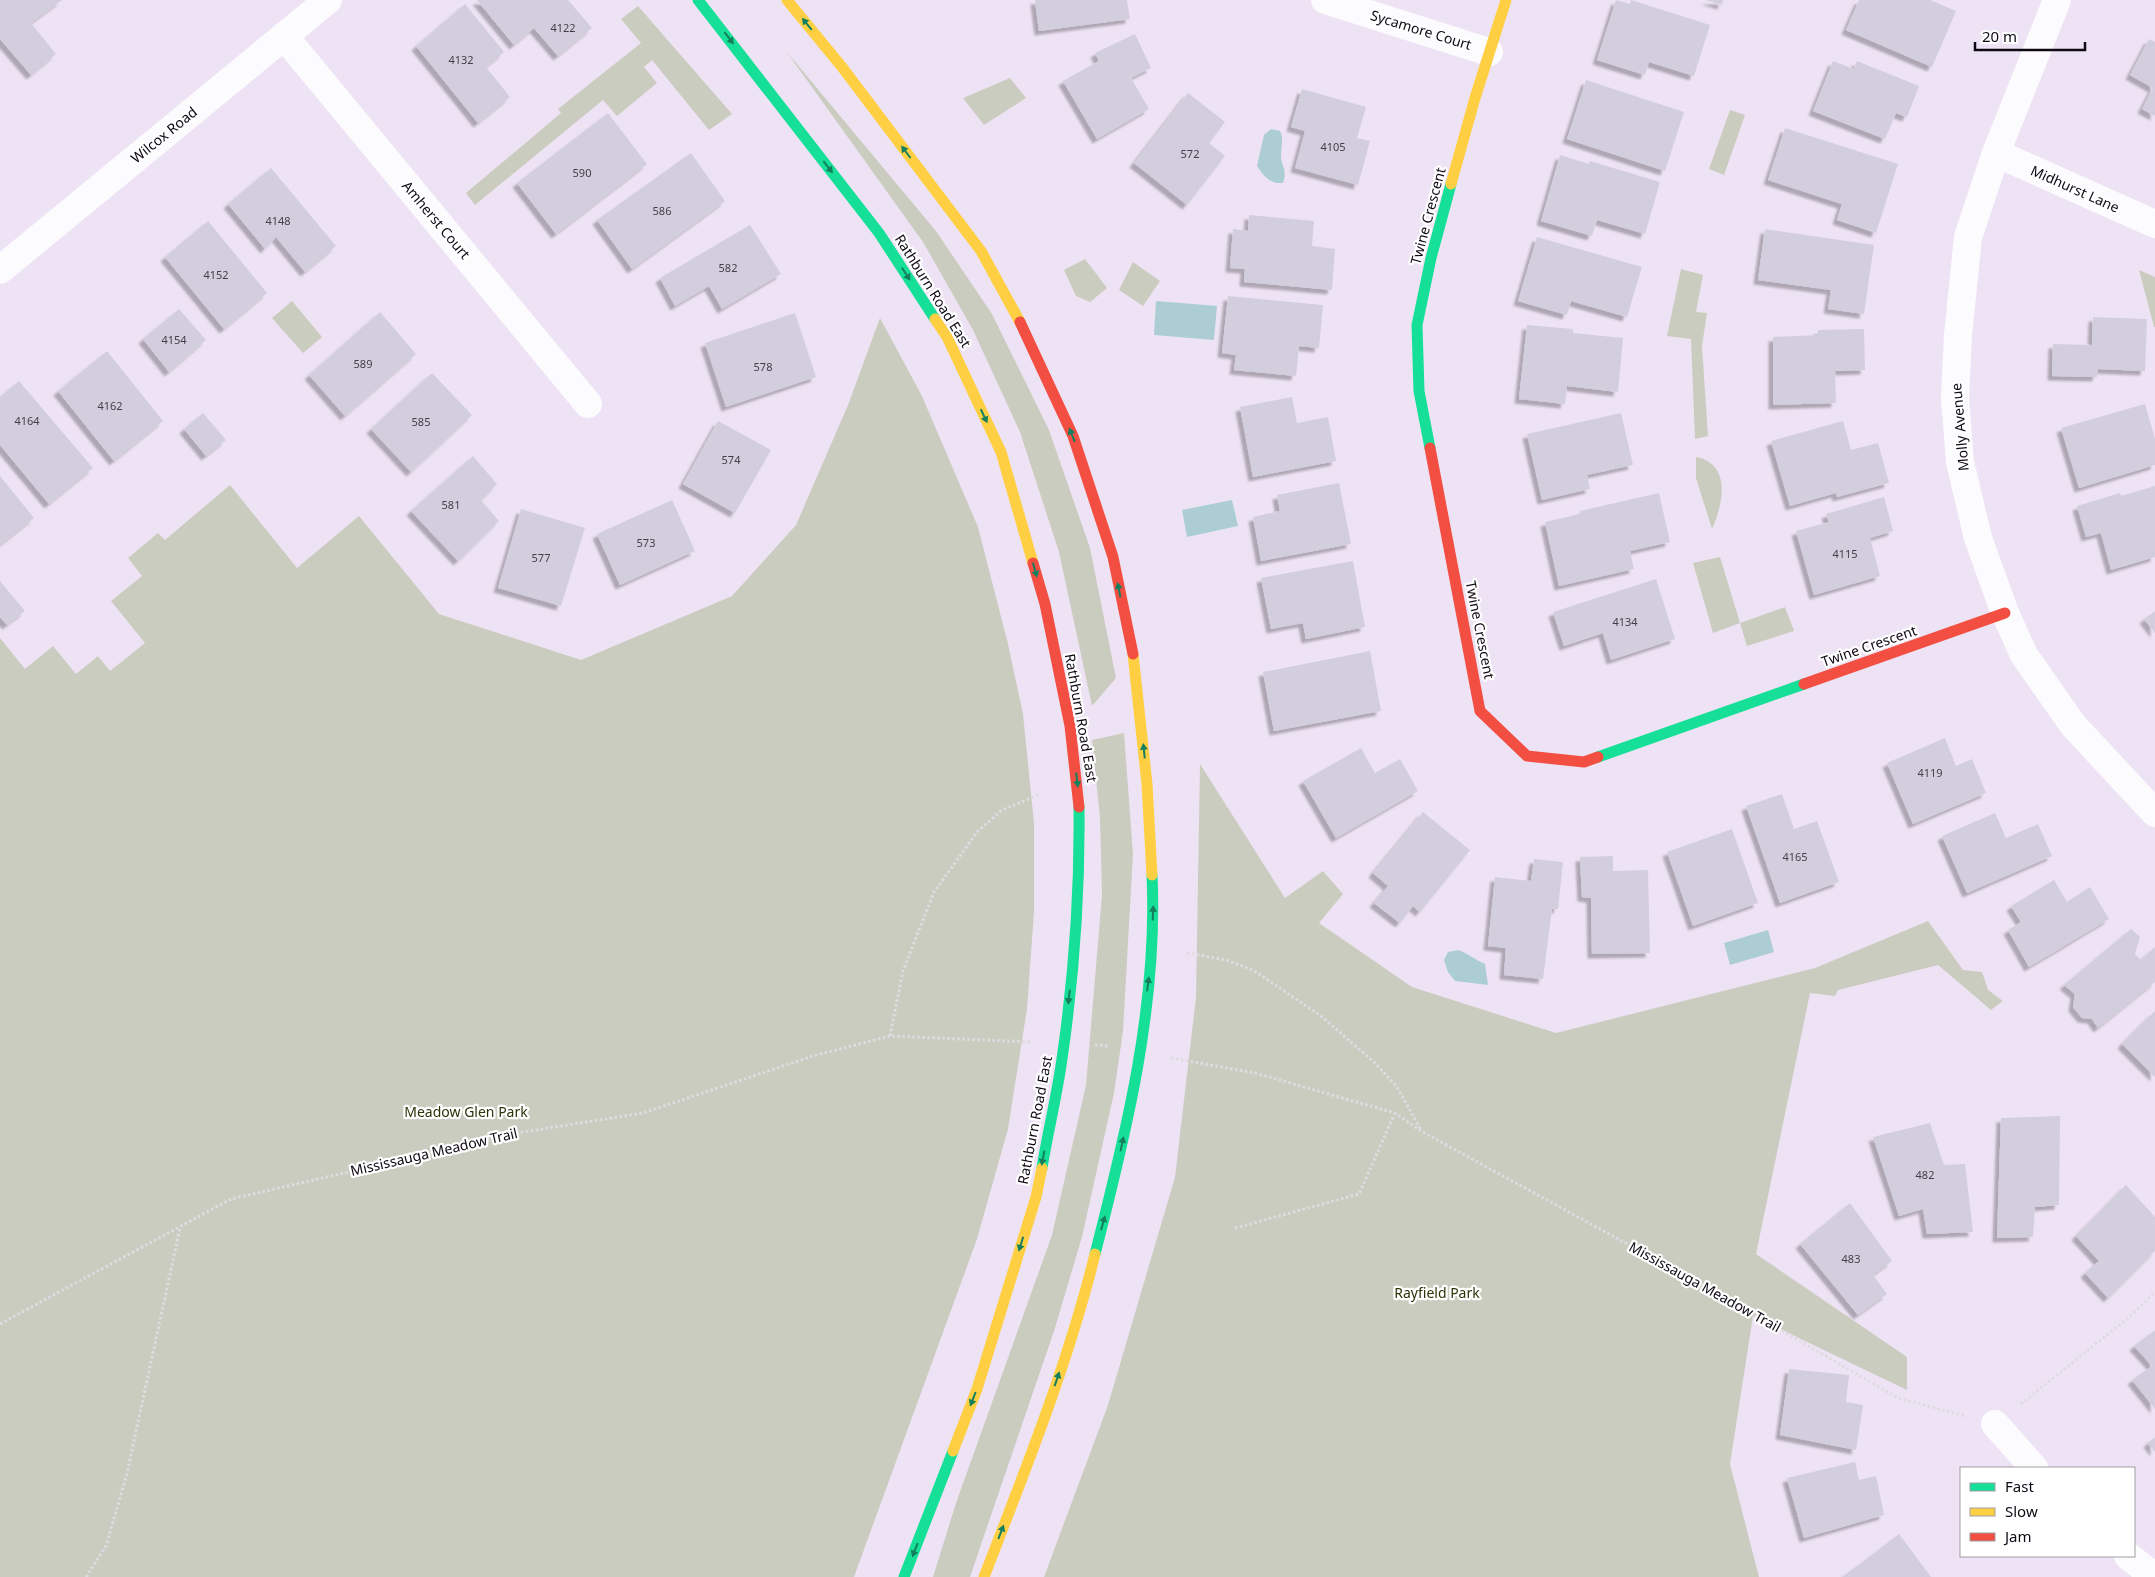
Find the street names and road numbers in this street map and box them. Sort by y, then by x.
street label: Sycamore Court [1368,5,1474,54]
street label: Wilcox Road [127,102,201,167]
street label: Midhurst Lane [2028,161,2123,217]
street label: Twine Crescent [1405,165,1450,266]
street label: Amherst Court [398,177,475,263]
street label: Rathburn Road East [891,230,976,351]
street label: Molly Avenue [1946,382,1973,472]
street label: Twine Crescent [1462,579,1499,681]
street label: Twine Crescent [1819,620,1919,671]
street label: Rathburn Road East [1061,652,1102,784]
street label: Rathburn Road East [1013,1054,1056,1186]
street label: Mississauga Meadow Trail [348,1123,519,1180]
street label: Mississauga Meadow Trail [1626,1237,1785,1336]

